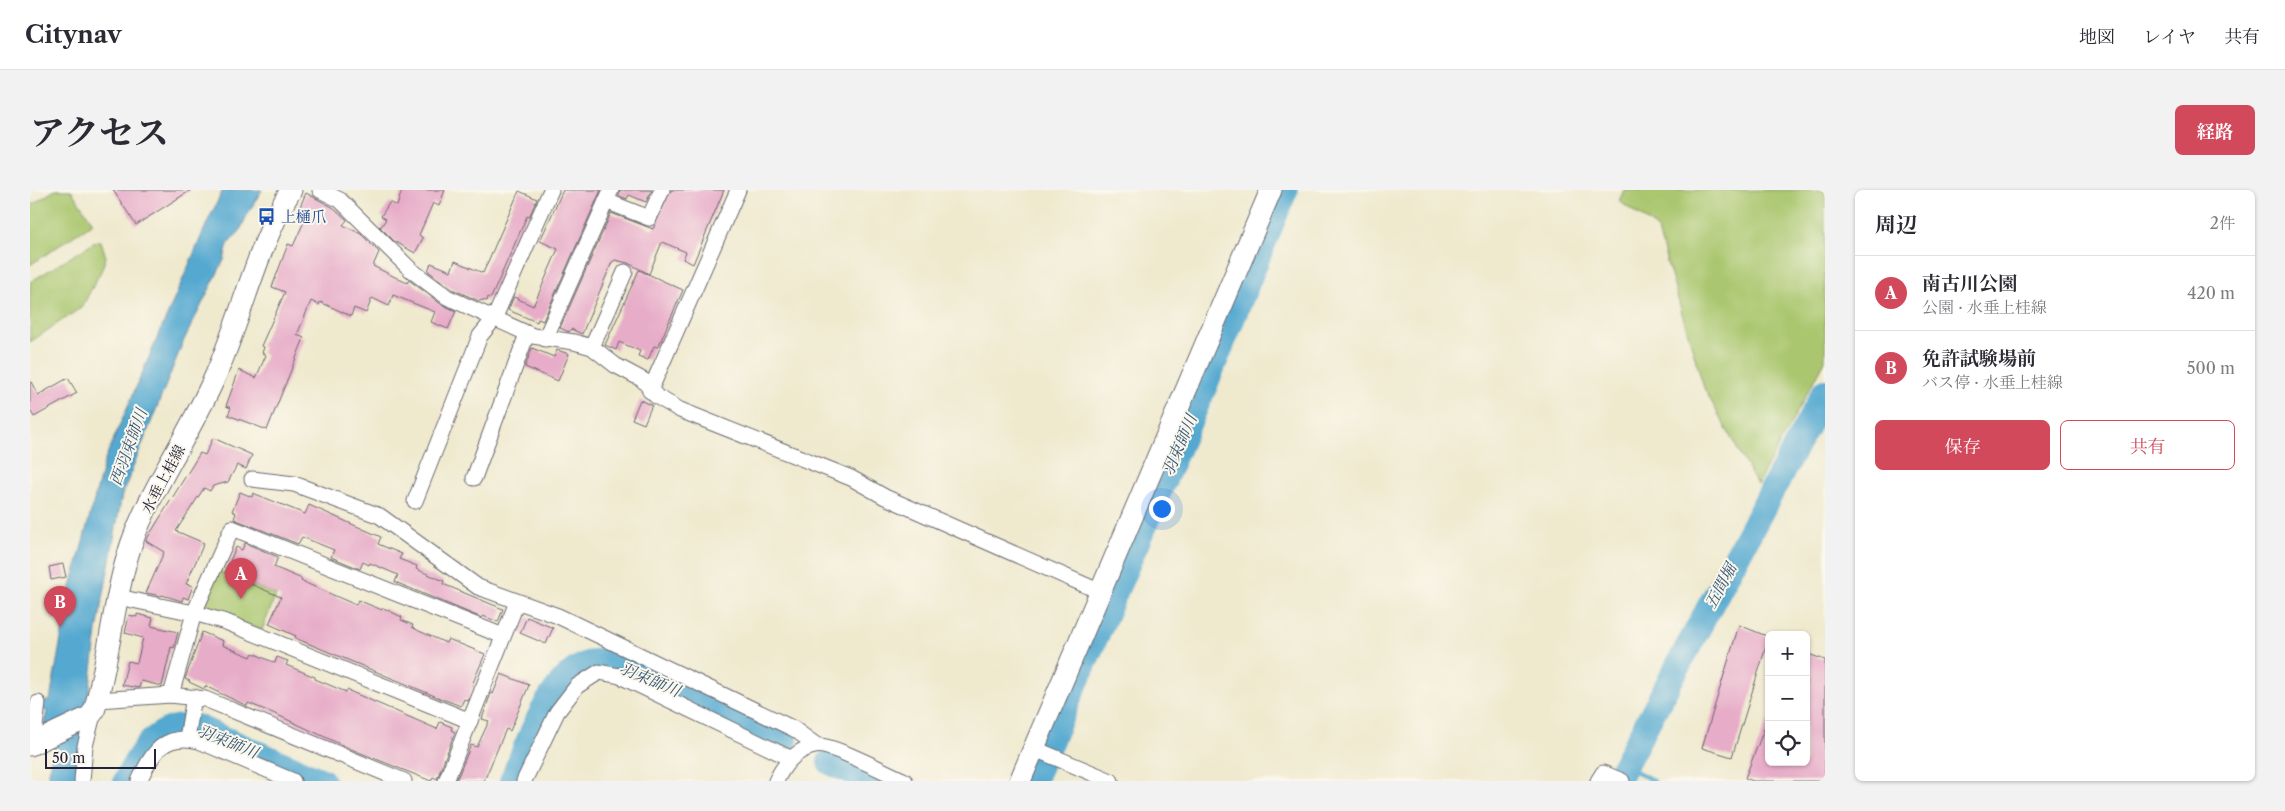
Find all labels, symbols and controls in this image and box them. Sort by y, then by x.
text: Citynav [25,20,122,49]
text: 地図 [2079,26,2115,48]
text: レイヤ [2143,26,2196,48]
text: 共有 [2224,26,2260,48]
button: 経路 [2175,105,2255,155]
text: アクセス [30,111,169,154]
bus stop icon: 上樋爪 [257,206,277,226]
place label: 上樋爪 [281,207,326,226]
text: 周辺 [1875,212,1917,237]
text: 2件 [2210,213,2235,233]
text: 南古川公園 [1922,272,2017,295]
text: A [1885,283,1897,303]
text: 420 m [2187,283,2235,303]
text: 公園 · 水垂上桂線 [1922,297,2047,317]
text: 免許試験場前 [1922,347,2036,370]
text: B [1885,358,1897,378]
text: 500 m [2187,358,2235,378]
text: バス停 · 水垂上桂線 [1922,372,2063,392]
water label: 西羽束師川 [105,404,152,488]
water label: 羽束師川 [1157,410,1201,478]
button: 保存 [1875,420,2050,470]
button: 共有 [2060,420,2235,470]
street label: 水垂上桂線 [137,441,189,517]
your location [1149,496,1175,522]
water label: 五間堀 [1700,557,1742,612]
pin: A [225,558,257,599]
pin: B [44,586,76,627]
map controls [1765,631,1810,766]
button: + [1765,631,1810,676]
water label: 羽束師川 [617,657,685,701]
button: − [1765,676,1810,721]
water label: 羽束師川 [195,720,263,763]
button: locate [1765,721,1810,766]
scale bar [45,746,156,769]
text: 50 m [52,749,85,767]

